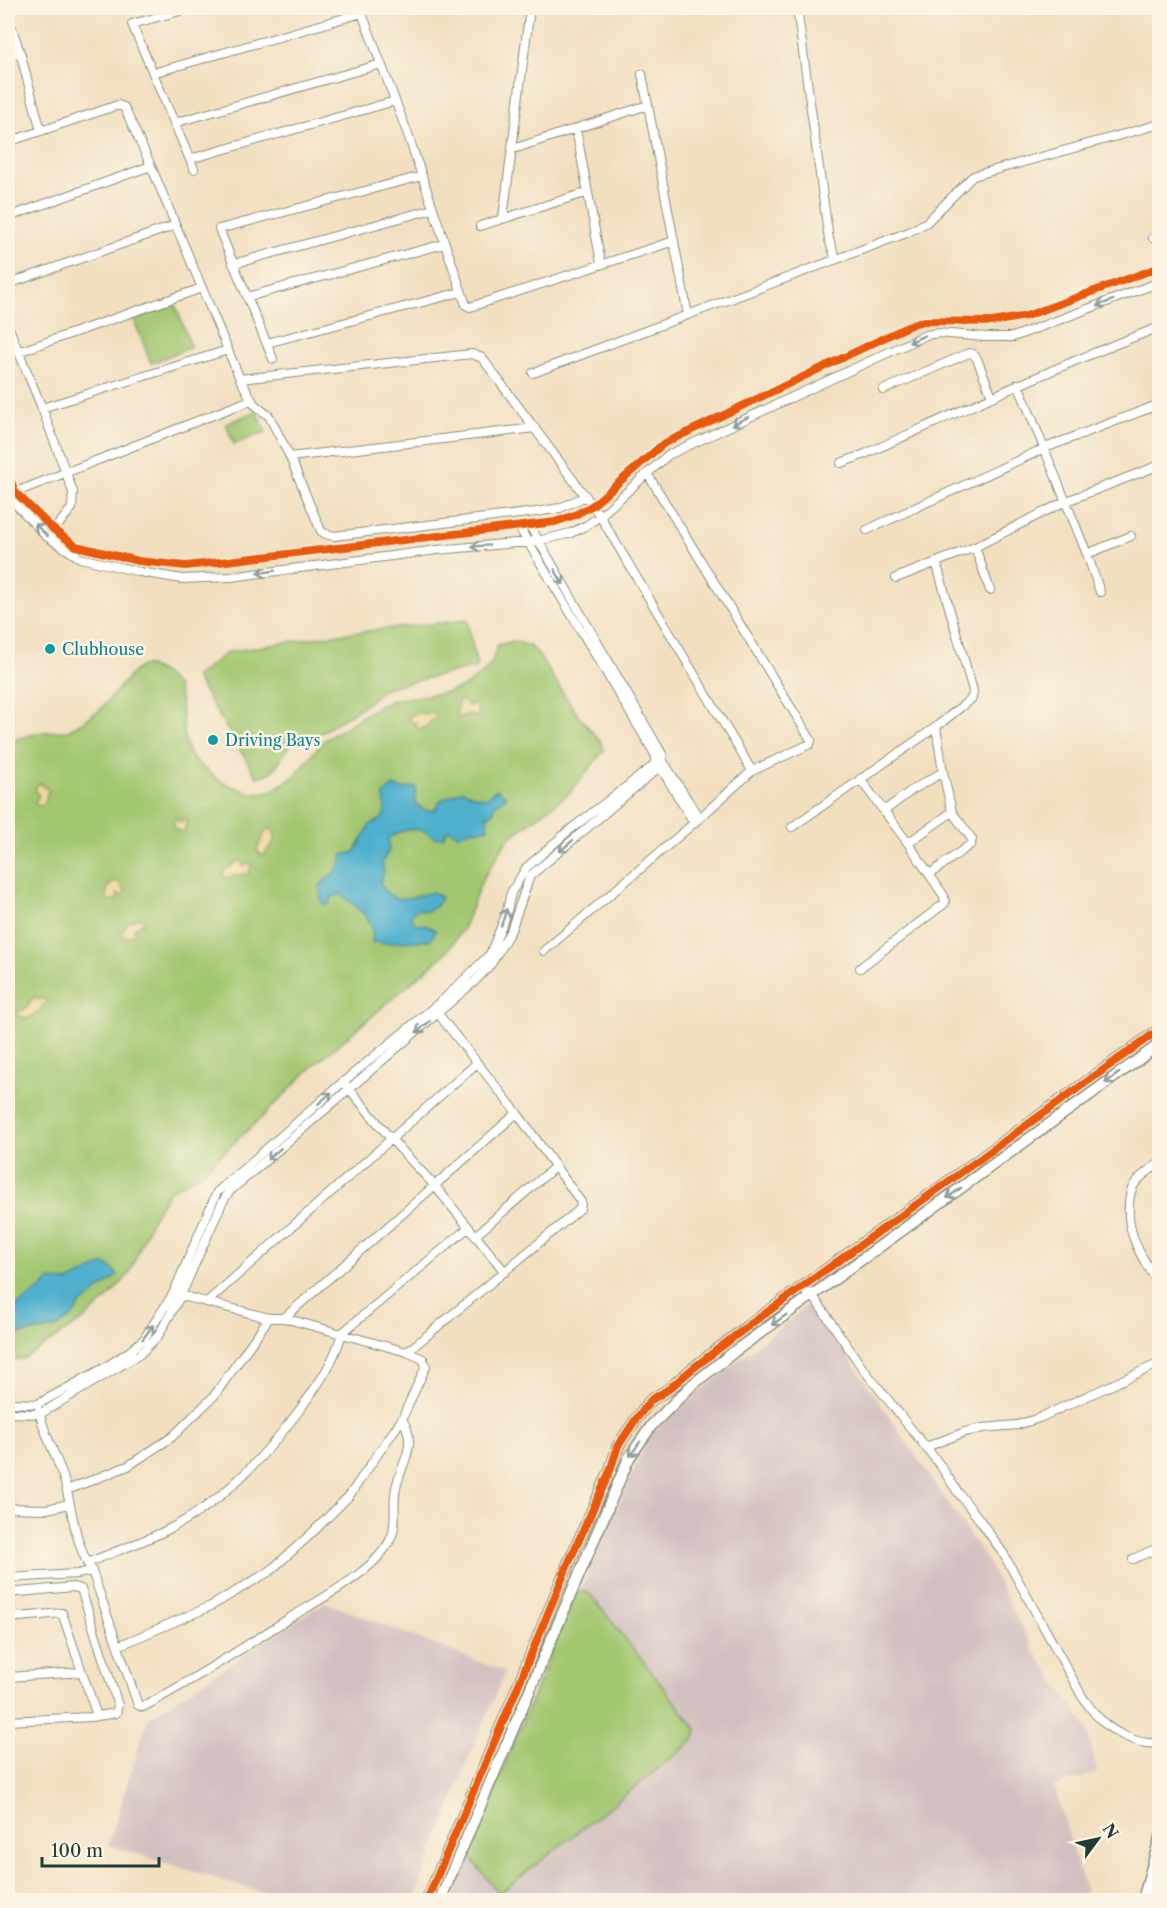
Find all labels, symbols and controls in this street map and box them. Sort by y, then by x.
one-way arrow [1096,298,1115,309]
one-way arrow [909,334,927,345]
one-way arrow [732,416,750,428]
one-way arrow [33,522,48,537]
one-way arrow [471,541,491,552]
one-way arrow [256,567,276,578]
one-way arrow [554,568,566,585]
place label: Clubhouse [62,639,144,659]
marker: Clubhouse [43,642,57,656]
place label: Driving Bays [225,730,320,750]
marker: Driving Bays [206,733,220,747]
one-way arrow [558,839,574,852]
one-way arrow [500,908,511,927]
one-way arrow [415,1021,431,1034]
one-way arrow [1104,1072,1120,1085]
one-way arrow [317,1091,332,1105]
one-way arrow [266,1147,282,1160]
one-way arrow [946,1186,962,1199]
one-way arrow [772,1314,788,1326]
one-way arrow [142,1324,154,1340]
one-way arrow [629,1441,641,1457]
north arrow [1068,1809,1128,1869]
text: N [1098,1820,1123,1842]
scale bar [42,1830,159,1868]
text: 100 m [51,1840,103,1862]

